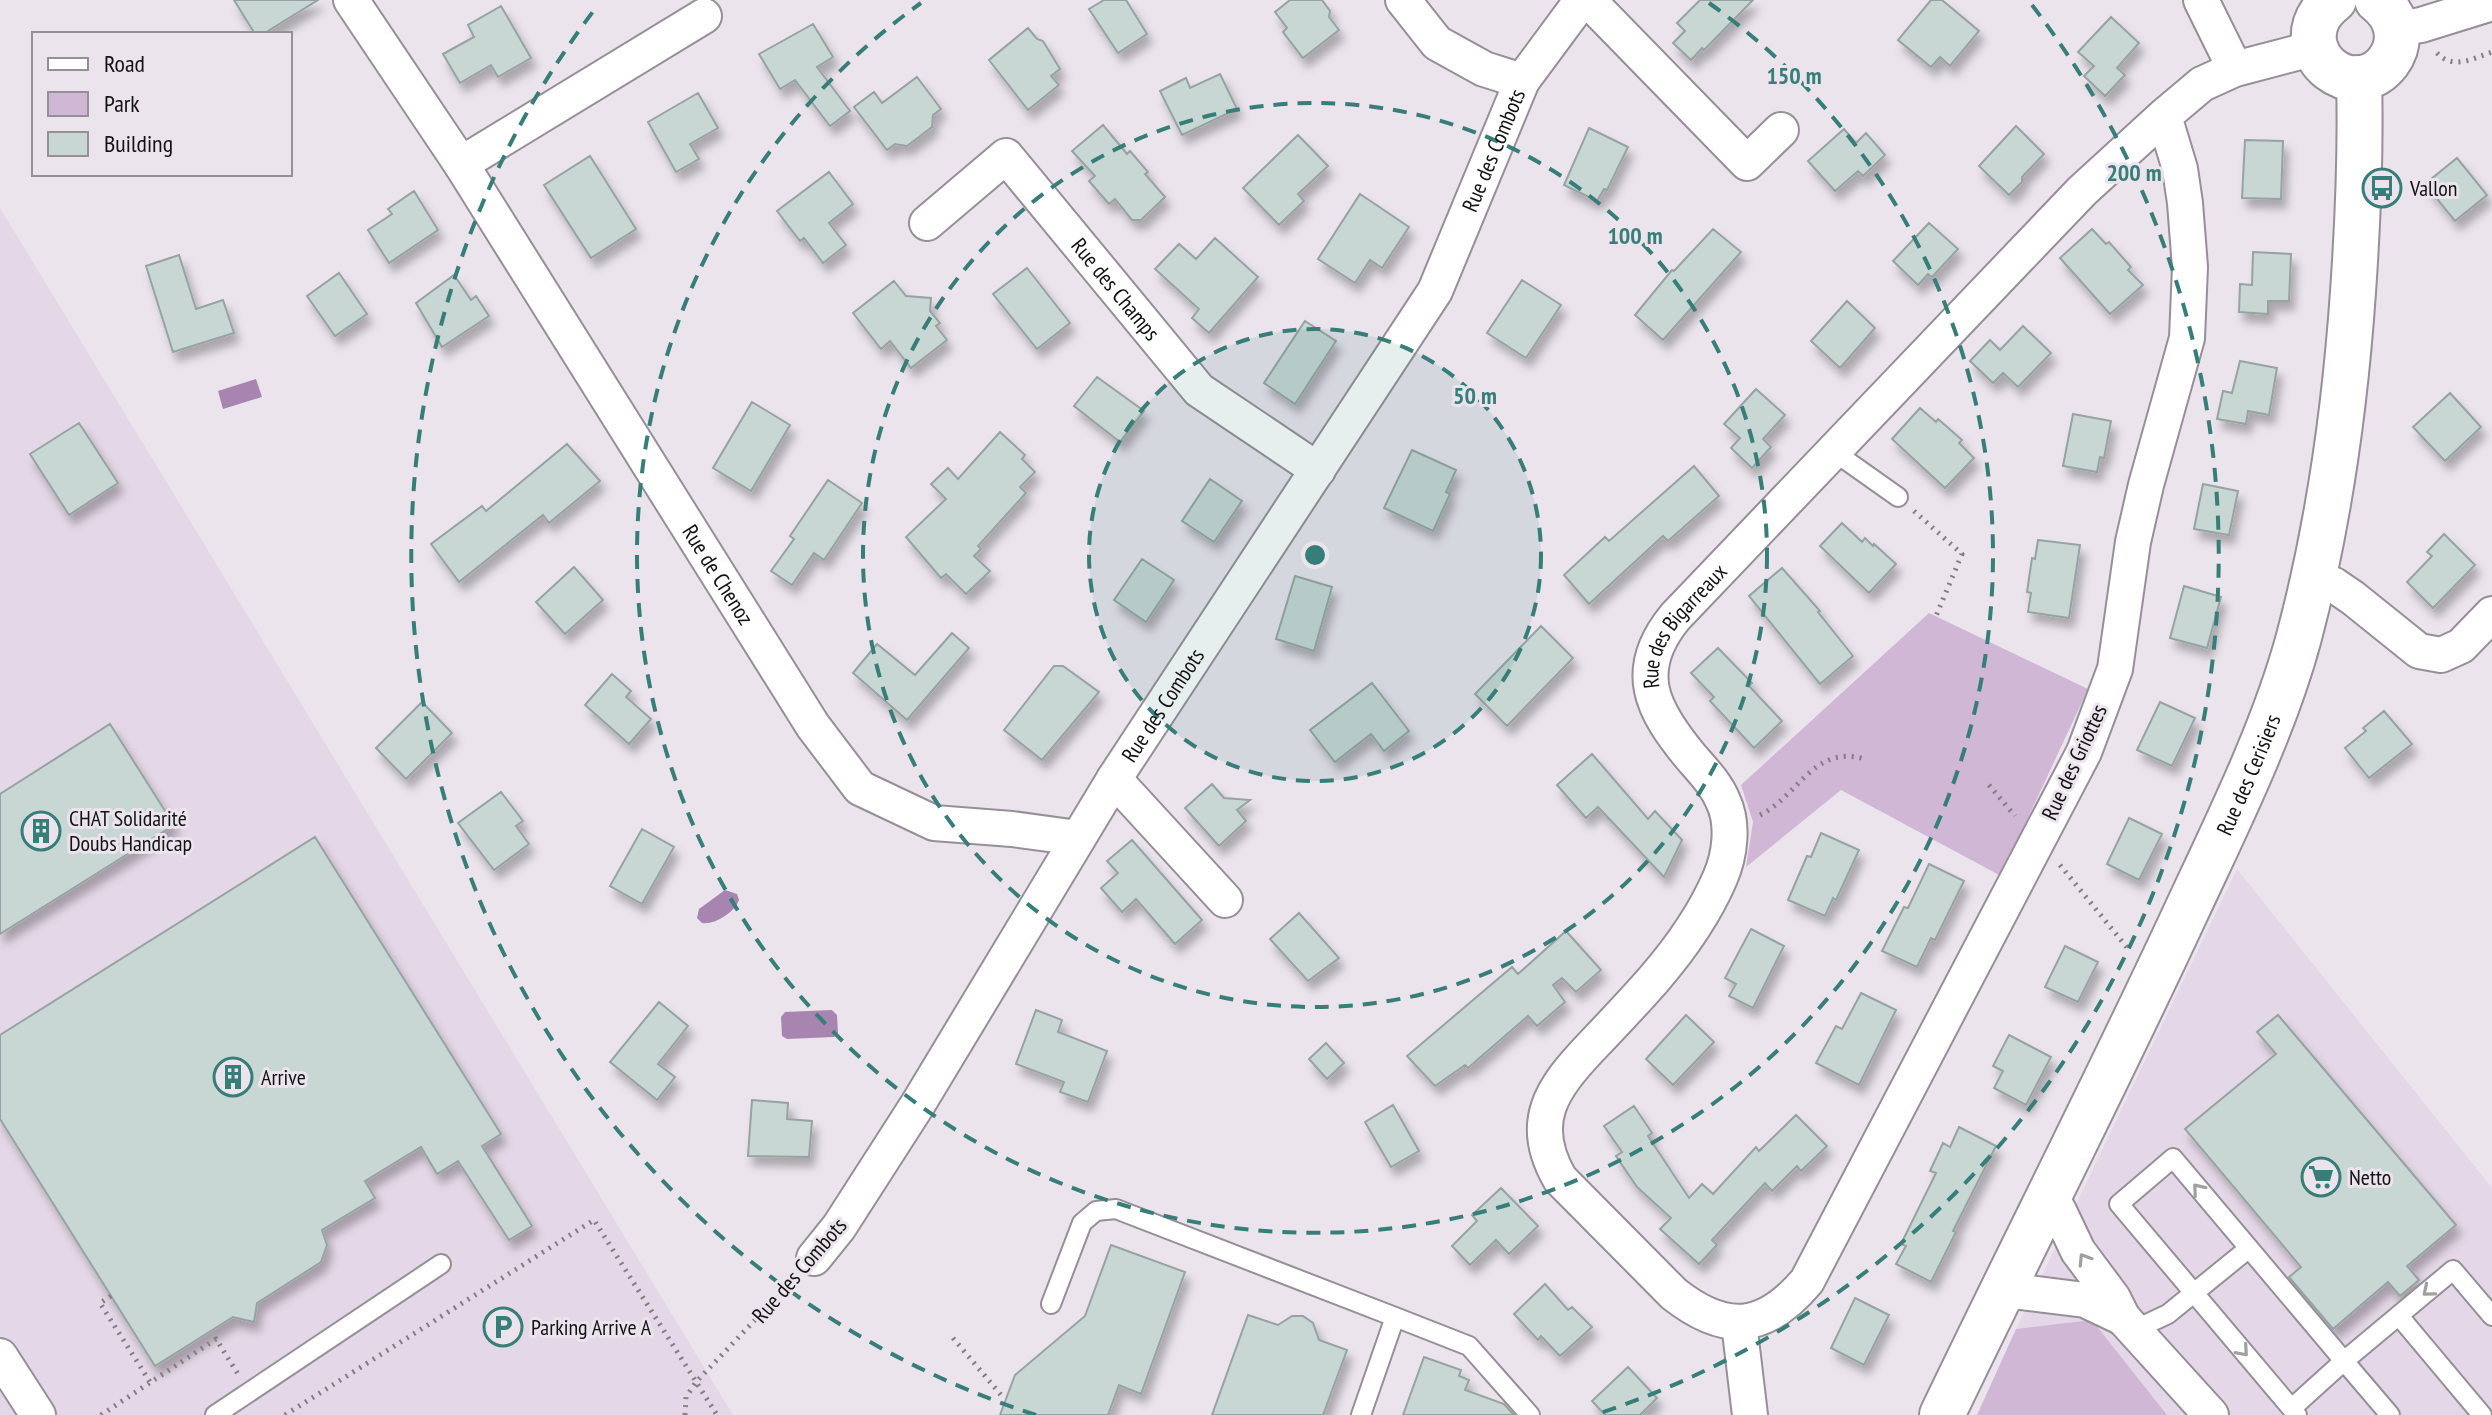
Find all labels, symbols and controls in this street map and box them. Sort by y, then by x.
legend [32,32,292,176]
text: Road [104,48,145,79]
text: 150 m [1766,60,1822,91]
street label: Rue des Combots [1455,85,1531,216]
text: Park [104,88,140,119]
text: Building [104,128,173,159]
text: 200 m [2106,157,2162,188]
bus stop icon: Vallon [2361,167,2403,209]
place label: Vallon [2409,174,2458,202]
text: 100 m [1607,220,1663,251]
street label: Rue des Champs [1065,232,1166,346]
text: 50 m [1453,380,1497,411]
street label: Rue de Chenoz [676,519,760,630]
centre of rings [1301,541,1329,569]
street label: Rue des Bigarreaux [1636,558,1733,690]
street label: Rue des Combots [1115,643,1210,767]
street label: Rue des Griottes [2035,700,2113,824]
street label: Rue des Cerisiers [2210,710,2286,840]
place label: CHAT Solidarité Doubs Handicap [69,804,192,857]
building icon: CHAT Solidarité Doubs Handicap [20,810,62,852]
building icon: Arrive [212,1056,254,1098]
place label: Arrive [261,1063,306,1091]
supermarket icon: Netto [2300,1156,2342,1198]
place label: Netto [2349,1163,2391,1191]
one-way arrow [2193,1184,2208,1198]
street label: Rue des Combots [746,1212,852,1328]
one-way arrow [2078,1253,2093,1268]
one-way arrow [2422,1281,2437,1296]
parking icon: Parking Arrive A [482,1306,524,1348]
place label: Parking Arrive A [531,1313,652,1341]
one-way arrow [2233,1341,2248,1356]

